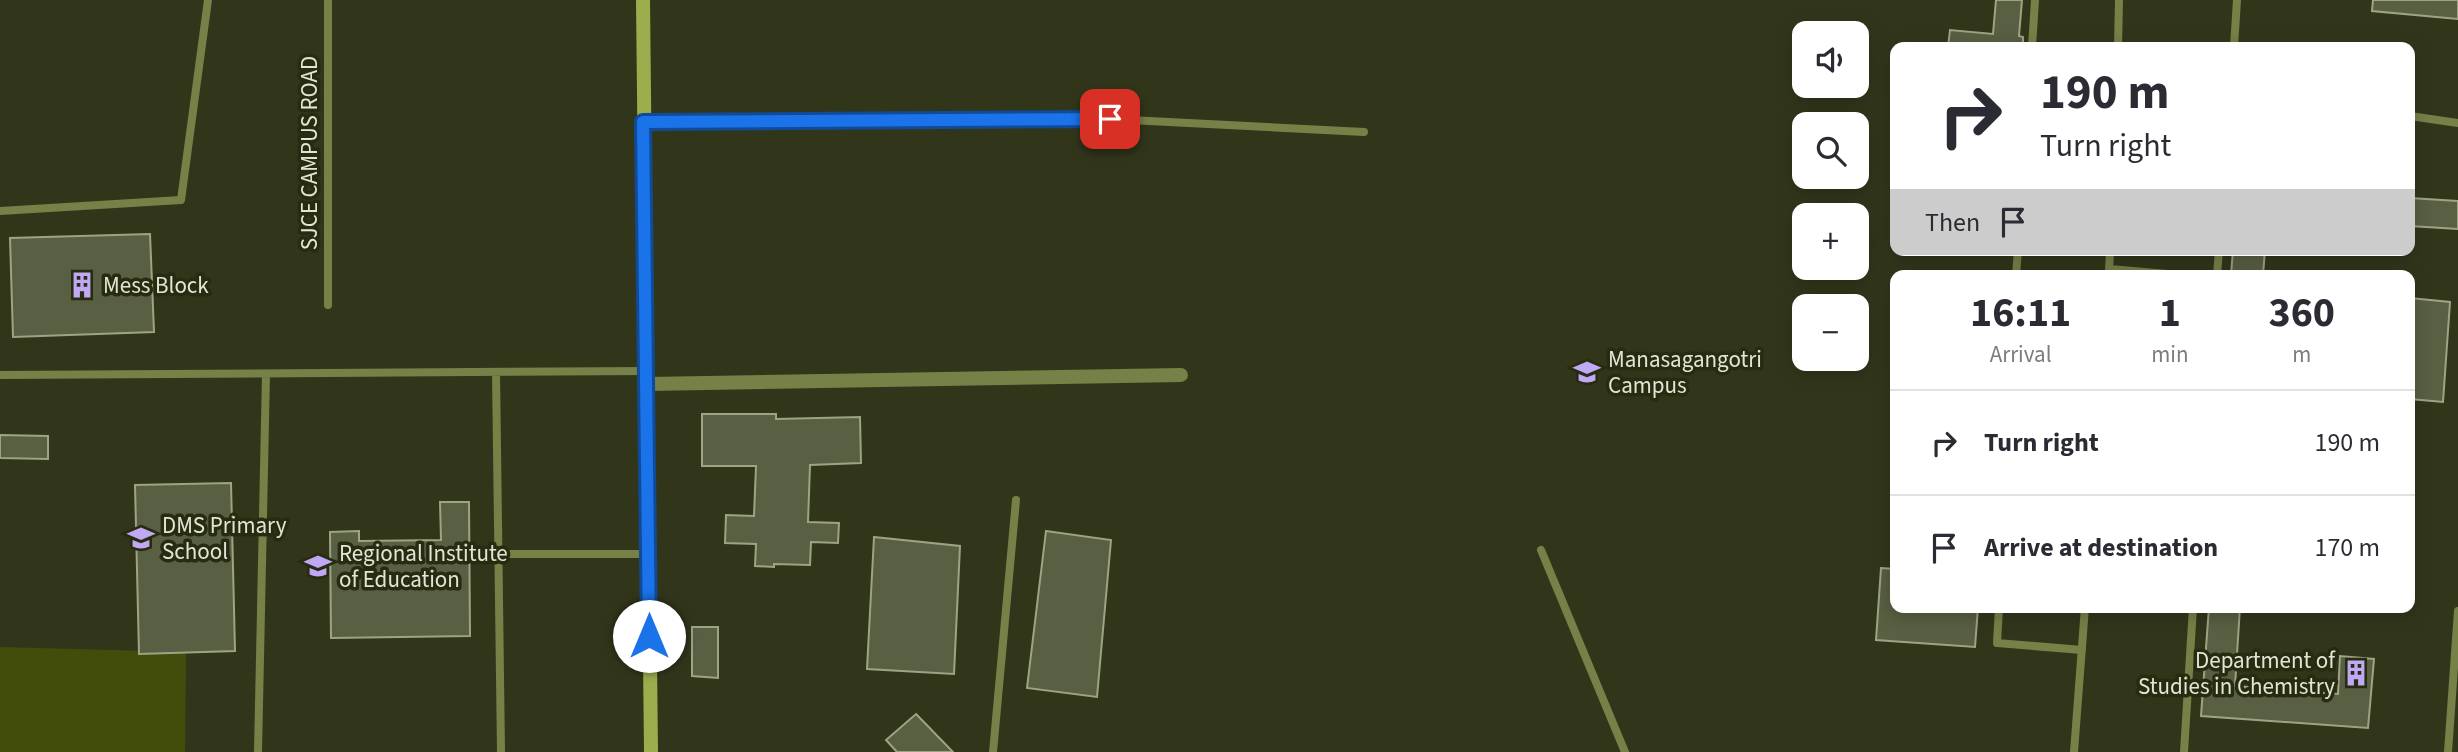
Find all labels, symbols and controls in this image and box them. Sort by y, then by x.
map controls [1792,21,1869,371]
button: sound [1792,21,1869,98]
street label: SJCE CAMPUS ROAD [293,56,326,250]
text: 190 m [2040,58,2169,128]
icon: right [1925,70,2016,161]
pin [1080,89,1140,149]
icon: arrive [1091,100,1129,138]
button: search [1792,112,1869,189]
text: Turn right [2040,123,2171,169]
button: + [1792,203,1869,280]
icon: arrive [1994,203,2032,241]
text: Then [1925,204,1980,241]
place label: Mess Block [103,269,209,302]
building icon: Mess Block [67,270,97,300]
text: 16:11 [1970,283,2071,343]
text: 1 [2159,283,2181,343]
text: 360 [2268,283,2335,343]
button: − [1792,294,1869,371]
text: Arrival [1990,338,2052,371]
text: min [2151,338,2189,371]
text: m [2292,338,2311,371]
place label: Manasagangotri Campus [1608,343,1762,402]
school or university icon: Manasagangotri Campus [1572,357,1602,387]
icon: right [1925,424,1963,462]
text: Turn right [1984,424,2099,461]
text: 190 m [2314,424,2380,461]
place label: DMS Primary School [162,509,287,568]
school or university icon: DMS Primary School [126,523,156,553]
icon: arrive [1925,529,1963,567]
text: Arrive at destination [1984,529,2218,566]
text: 170 m [2314,529,2380,566]
place label: Regional Institute of Education [339,537,508,596]
school or university icon: Regional Institute of Education [303,551,333,581]
position arrow [612,599,686,673]
place label: Department of Studies in Chemistry [2138,644,2336,703]
building icon: Department of Studies in Chemistry [2341,658,2371,688]

